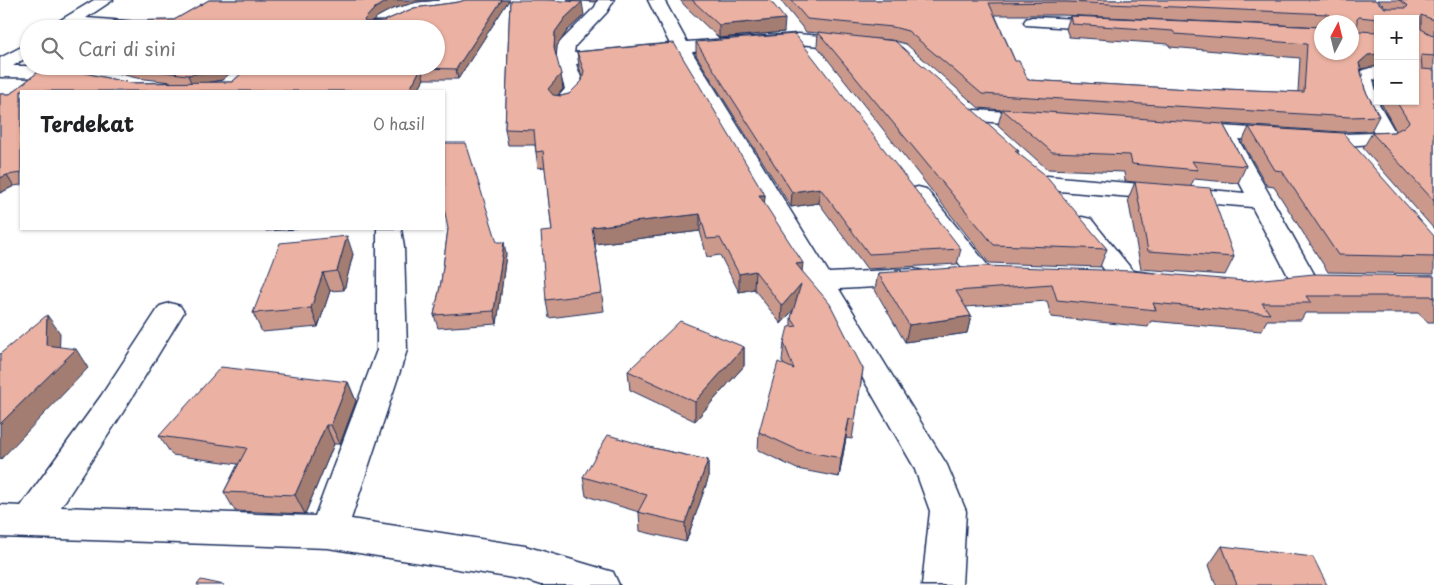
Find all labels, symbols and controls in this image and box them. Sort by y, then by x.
north arrow [1314,15,1359,60]
map controls [1374,15,1419,105]
button: + [1374,15,1419,60]
search box [20,20,445,75]
icon: search [38,34,66,62]
text: Cari di sini [78,34,176,62]
button: − [1374,60,1419,105]
text: Terdekat [40,107,134,139]
text: 0 hasil [373,111,425,135]

